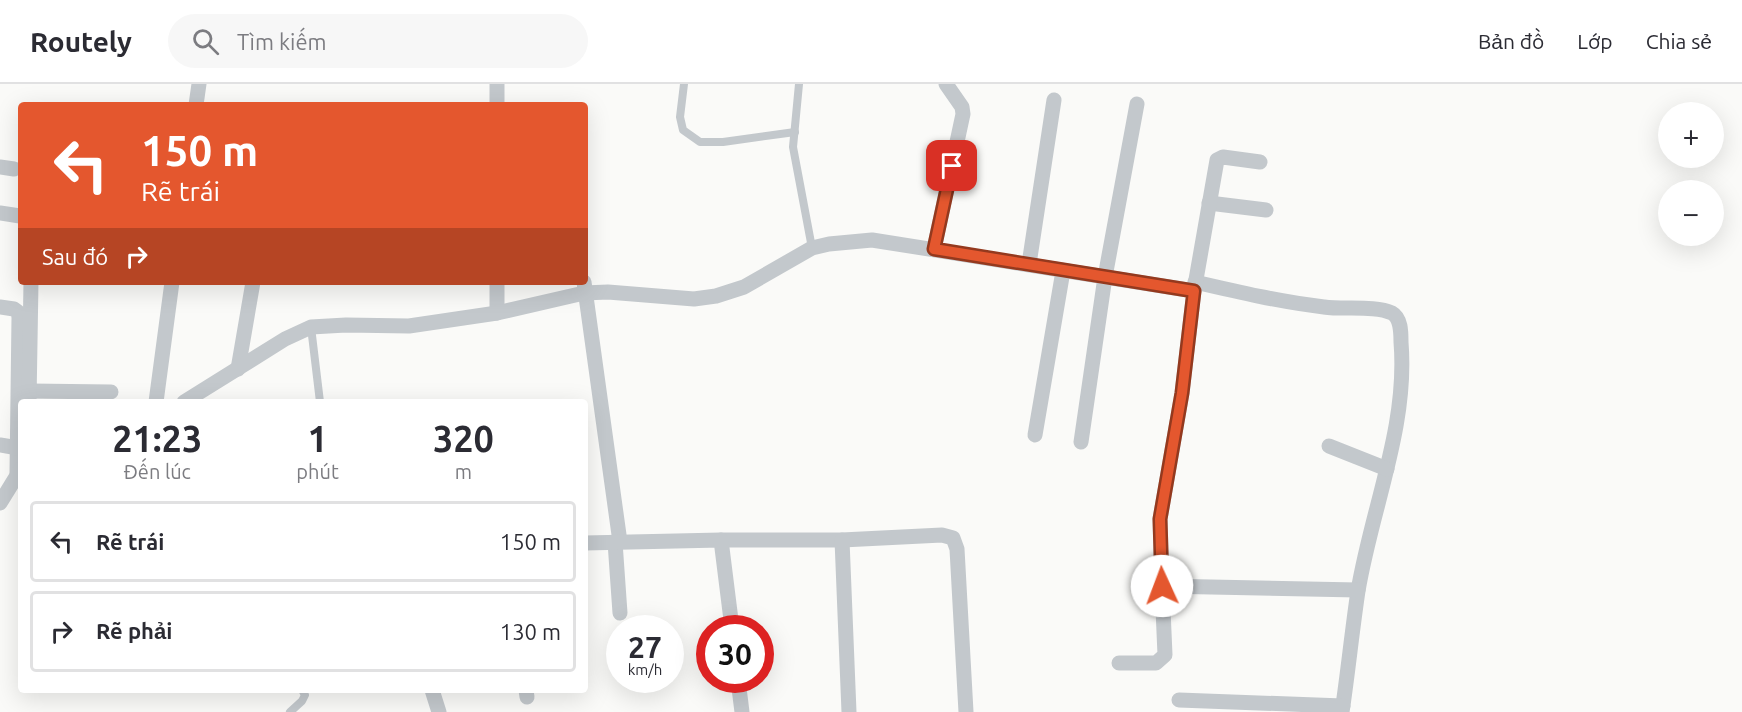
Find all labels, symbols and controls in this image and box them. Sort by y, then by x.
search box [168,14,588,68]
icon: search [189,25,222,58]
text: Routely [30,26,132,57]
text: Tìm kiếm [237,29,327,54]
text: Bản đồ [1478,29,1544,53]
text: Lớp [1577,29,1613,53]
text: Chia sẻ [1646,29,1712,53]
map controls [1658,102,1724,246]
button: + [1658,102,1724,168]
icon: left [42,126,120,204]
text: 150 m [141,127,258,174]
pin [926,140,977,191]
icon: arrive [935,149,968,182]
text: Rẽ trái [141,176,220,206]
button: − [1658,180,1724,246]
icon: right [120,240,153,273]
text: Sau đó [42,244,108,269]
text: 21:23 [112,418,202,459]
text: 1 [307,418,328,459]
text: 320 [433,418,494,459]
text: Đến lúc [123,460,191,483]
text: phút [296,460,339,483]
text: m [455,460,472,483]
icon: left [45,525,78,558]
text: Rẽ trái [96,529,164,554]
text: 150 m [500,529,561,554]
position arrow [1130,554,1194,618]
icon: right [45,615,78,648]
speed limit sign: 30 [696,615,774,693]
text: Rẽ phải [96,618,172,643]
text: 130 m [500,619,561,644]
text: 27 [628,630,662,664]
text: km/h [628,661,662,678]

